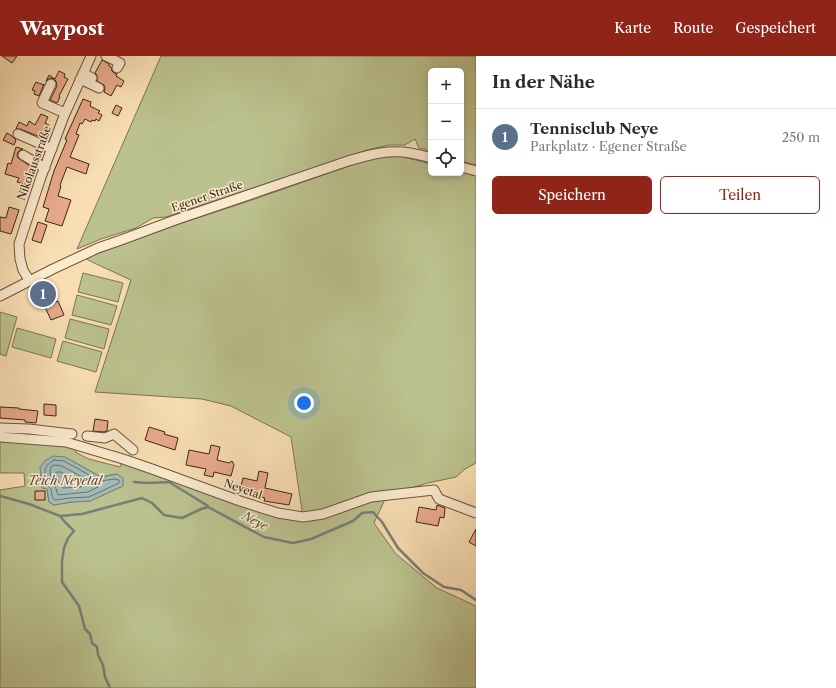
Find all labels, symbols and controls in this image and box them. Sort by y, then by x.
text: Waypost [20,17,104,40]
text: Karte [614,19,651,37]
text: Route [673,19,713,37]
text: Gespeichert [735,19,816,37]
map controls [428,68,464,176]
button: + [428,68,464,104]
text: In der Nähe [492,72,595,92]
button: − [428,104,464,140]
text: Tennisclub Neye [530,119,658,138]
street label: Nikolausstraße [14,124,54,202]
text: 1 [502,129,508,145]
text: 250 m [782,129,820,145]
text: Parkplatz · Egener Straße [530,138,687,154]
button: locate [428,140,464,176]
button: Speichern [492,176,652,214]
button: Teilen [660,176,820,214]
street label: Egener Straße [170,177,244,215]
pin: 1 [30,279,56,309]
your location [294,393,314,413]
water label: Teich Neyetal [28,473,103,488]
street label: Neyetal [222,476,265,502]
water label: Neye [239,507,272,534]

